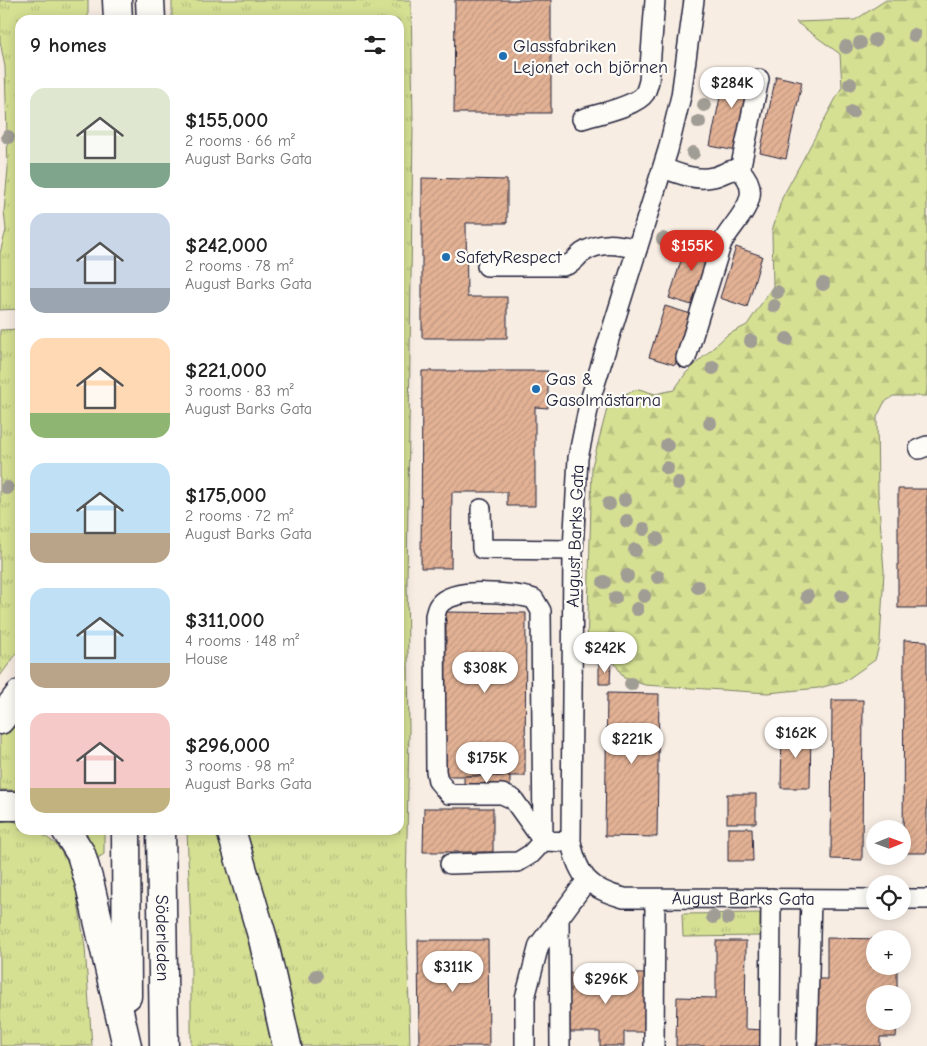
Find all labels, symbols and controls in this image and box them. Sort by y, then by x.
icon: filters [361,31,389,59]
text: 9 homes [30,33,106,57]
place label: Glassfabriken Lejonet och björnen [513,36,668,78]
marker: Glassfabriken Lejonet och björnen [497,50,509,62]
pin: $284K [697,66,767,109]
text: $284K [711,74,753,92]
icon: home [70,108,130,168]
text: $155,000 [185,108,268,132]
text: 2 rooms · 66 m² [185,132,295,150]
text: August Barks Gata [185,150,312,168]
pin: $155K [657,230,727,272]
icon: home [70,233,130,293]
text: $242,000 [185,233,268,257]
text: $155K [671,237,713,255]
place label: SafetyRespect [456,247,562,268]
marker: SafetyRespect [440,251,452,263]
text: 2 rooms · 78 m² [185,257,293,275]
text: August Barks Gata [185,275,312,293]
icon: home [70,358,130,418]
text: $221,000 [185,358,267,382]
place label: Gas & Gasolmästarna [546,369,661,411]
text: 3 rooms · 83 m² [185,382,294,400]
marker: Gas & Gasolmästarna [530,383,542,395]
text: August Barks Gata [185,400,312,418]
street label: August Barks Gata [563,464,588,608]
icon: home [70,483,130,543]
text: $175,000 [185,483,267,507]
text: 2 rooms · 72 m² [185,507,294,525]
text: August Barks Gata [185,525,312,543]
icon: home [70,608,130,668]
text: $311,000 [185,608,265,632]
text: 4 rooms · 148 m² [185,632,299,650]
pin: $242K [570,632,640,674]
text: $242K [584,639,626,657]
text: House [185,650,228,668]
pin: $308K [450,652,520,694]
text: $308K [463,659,507,677]
pin: $162K [761,716,831,759]
pin: $221K [597,722,667,765]
text: $162K [775,724,817,742]
text: $221K [612,730,652,748]
icon: home [70,733,130,793]
text: $296,000 [185,733,270,757]
pin: $175K [452,742,522,784]
text: $175K [467,749,507,767]
text: 3 rooms · 98 m² [185,757,294,775]
text: August Barks Gata [185,775,312,793]
north arrow [866,820,911,865]
map controls [866,820,911,1030]
button: locate [866,875,911,920]
street label: August Barks Gata [672,888,815,910]
street label: Söderleden [151,894,173,982]
button: + [866,930,911,975]
pin: $311K [418,950,488,993]
text: $311K [433,958,473,976]
pin: $296K [571,962,641,1005]
text: $296K [584,970,628,988]
button: − [866,985,911,1030]

